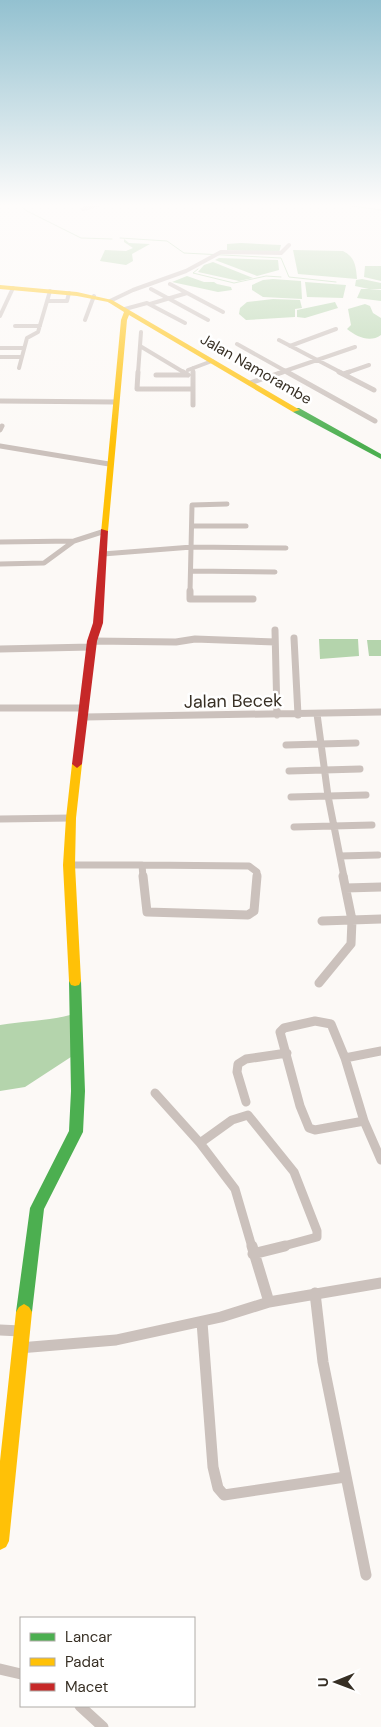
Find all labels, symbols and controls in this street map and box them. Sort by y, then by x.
street label: Jalan Namorambe [197,329,315,409]
street label: Jalan Becek [184,688,282,714]
legend [20,1617,195,1707]
text: Lancar [65,1627,112,1647]
text: Padat [65,1652,105,1672]
north arrow [311,1657,361,1707]
text: Macet [65,1677,109,1697]
text: U [314,1677,332,1687]

